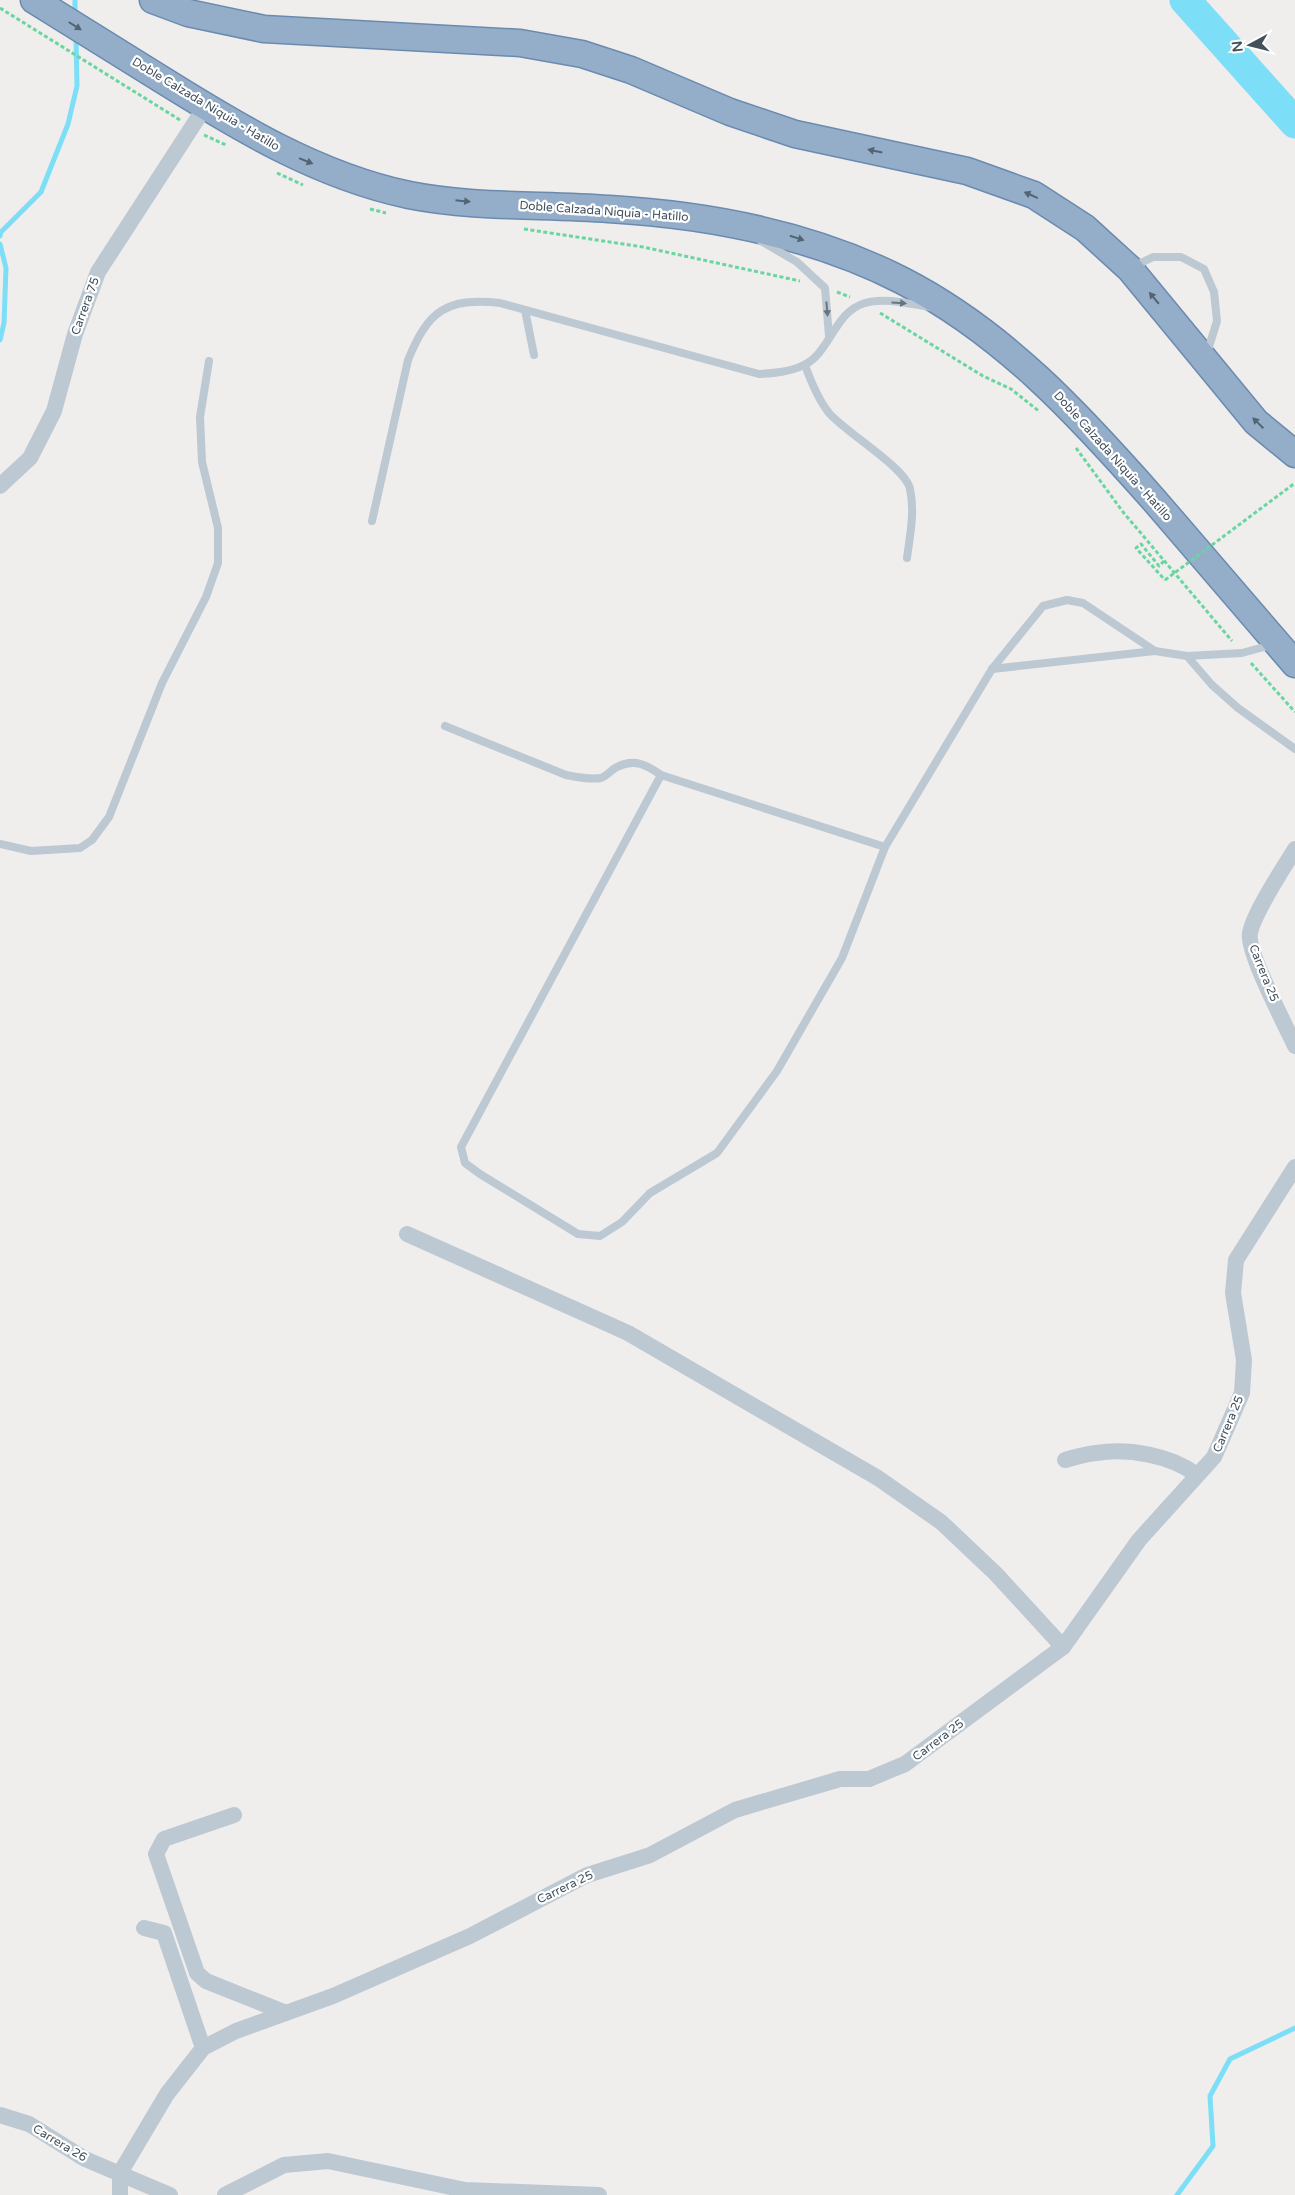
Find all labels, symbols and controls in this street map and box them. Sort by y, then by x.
north arrow [1225,20,1275,70]
one-way arrow [69,21,82,30]
text: N [1228,40,1247,53]
street label: Doble Calzada Niquia - Hatillo [130,54,282,154]
one-way arrow [867,147,882,155]
one-way arrow [299,157,313,165]
one-way arrow [1024,190,1038,198]
one-way arrow [455,197,471,205]
street label: Doble Calzada Niquia - Hatillo [519,198,689,224]
one-way arrow [790,235,805,243]
street label: Carrera 75 [68,275,102,337]
one-way arrow [1149,292,1160,304]
one-way arrow [891,299,907,307]
one-way arrow [823,301,831,317]
street label: Doble Calzada Niquia - Hatillo [1051,388,1175,524]
one-way arrow [1252,417,1264,429]
street label: Carrera 25 [1246,942,1282,1004]
street label: Carrera 25 [1210,1393,1246,1455]
street label: Carrera 25 [910,1716,966,1764]
street label: Carrera 25 [535,1867,595,1907]
street label: Carrera 26 [30,2121,90,2165]

